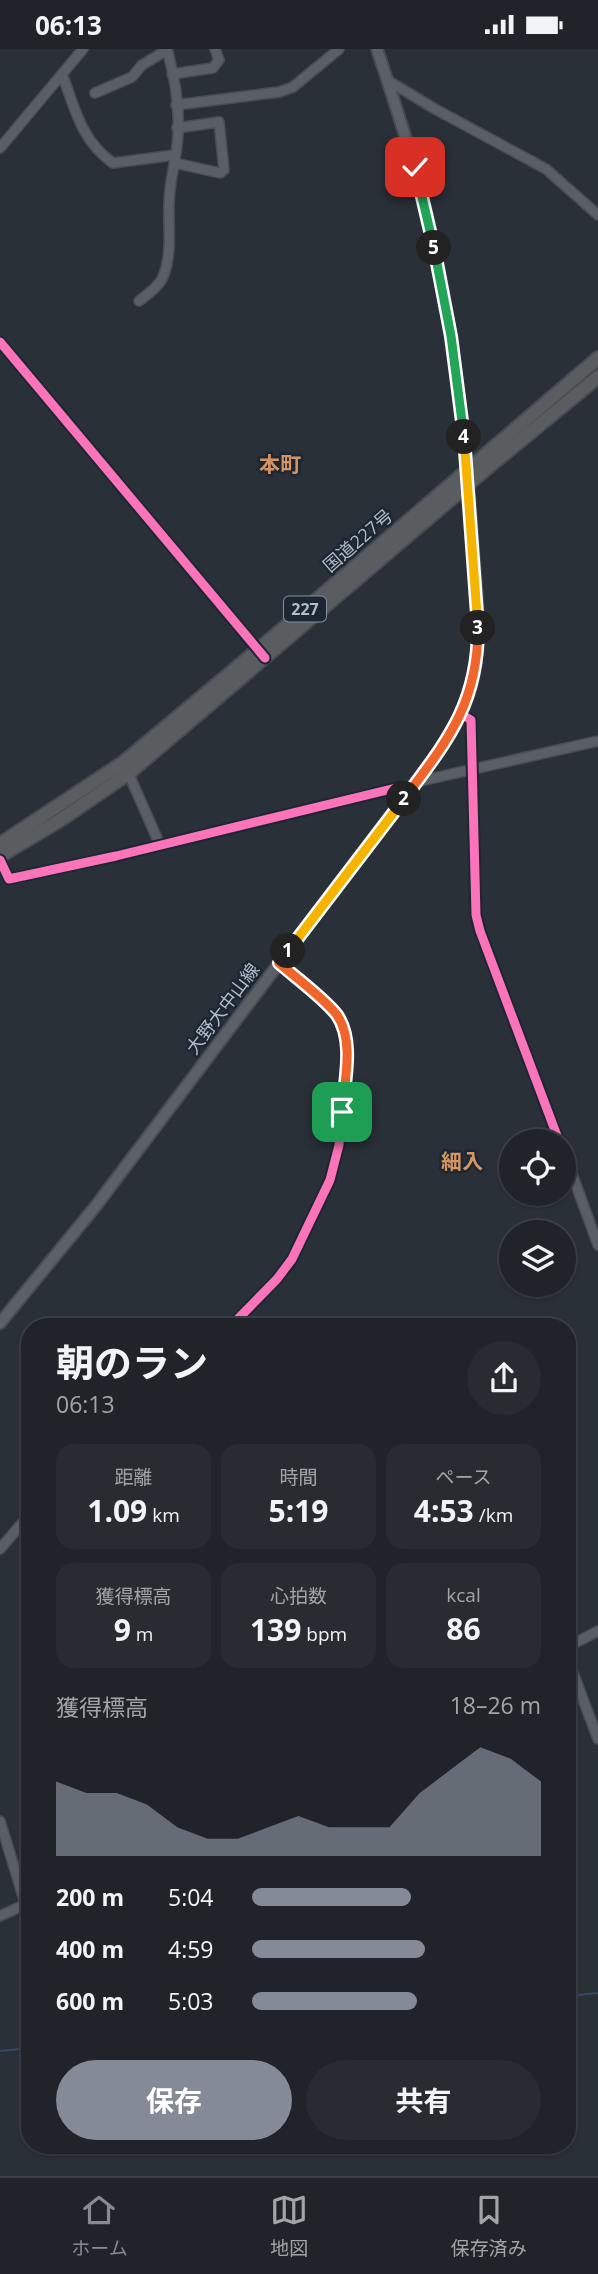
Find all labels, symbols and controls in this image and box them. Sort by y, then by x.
text: 06:13 [35,7,102,43]
pin [385,137,445,197]
icon: check [396,148,434,186]
pin: 5 [416,231,452,265]
text: 5 [428,234,439,260]
pin: 4 [447,419,482,455]
text: 4 [458,423,469,449]
district label: 本町 [259,450,301,478]
street label: 国道227号 [317,503,397,577]
road number: 227 [284,597,326,621]
pin: 3 [461,611,496,645]
text: 3 [472,614,483,640]
pin: 2 [386,781,422,817]
text: 2 [398,785,409,811]
pin: 1 [270,933,306,969]
text: 1 [282,937,293,963]
street label: 大野大中山線 [180,958,264,1059]
pin [312,1082,372,1142]
icon: arrive [323,1093,361,1131]
map controls [499,1129,576,1297]
button: locate [499,1129,576,1206]
district label: 細入 [441,1147,483,1175]
button: layers [499,1220,576,1297]
text: 朝のラン [56,1336,208,1388]
button: share [467,1341,541,1415]
text: 06:13 [56,1388,115,1420]
text: 距離 [114,1464,153,1490]
text: 時間 [279,1464,318,1490]
text: ペース [435,1464,492,1490]
text: 1.09 [87,1490,147,1531]
text: 5:19 [268,1490,329,1531]
text: 4:53 [414,1490,474,1531]
text: km [147,1502,180,1528]
text: /km [474,1502,513,1528]
text: kcal [446,1582,481,1608]
text: 獲得標高 [95,1583,172,1609]
text: 心拍数 [270,1583,327,1609]
text: 86 [446,1608,481,1649]
text: 9 [114,1609,131,1650]
text: 139 [250,1609,301,1650]
text: m [131,1621,153,1647]
text: bpm [301,1621,347,1647]
text: 18–26 m [450,1689,541,1721]
text: 獲得標高 [56,1691,148,1723]
text: 200 m [56,1881,124,1913]
text: 5:04 [168,1881,214,1913]
text: 400 m [56,1933,124,1965]
text: 4:59 [168,1933,214,1965]
text: 600 m [56,1985,124,2017]
text: 5:03 [168,1985,214,2017]
button: 保存 [56,2060,292,2140]
button: 共有 [306,2060,541,2140]
tab: ホーム [71,2191,128,2261]
tab: 地図 [270,2191,308,2261]
tab: 保存済み [451,2191,527,2261]

